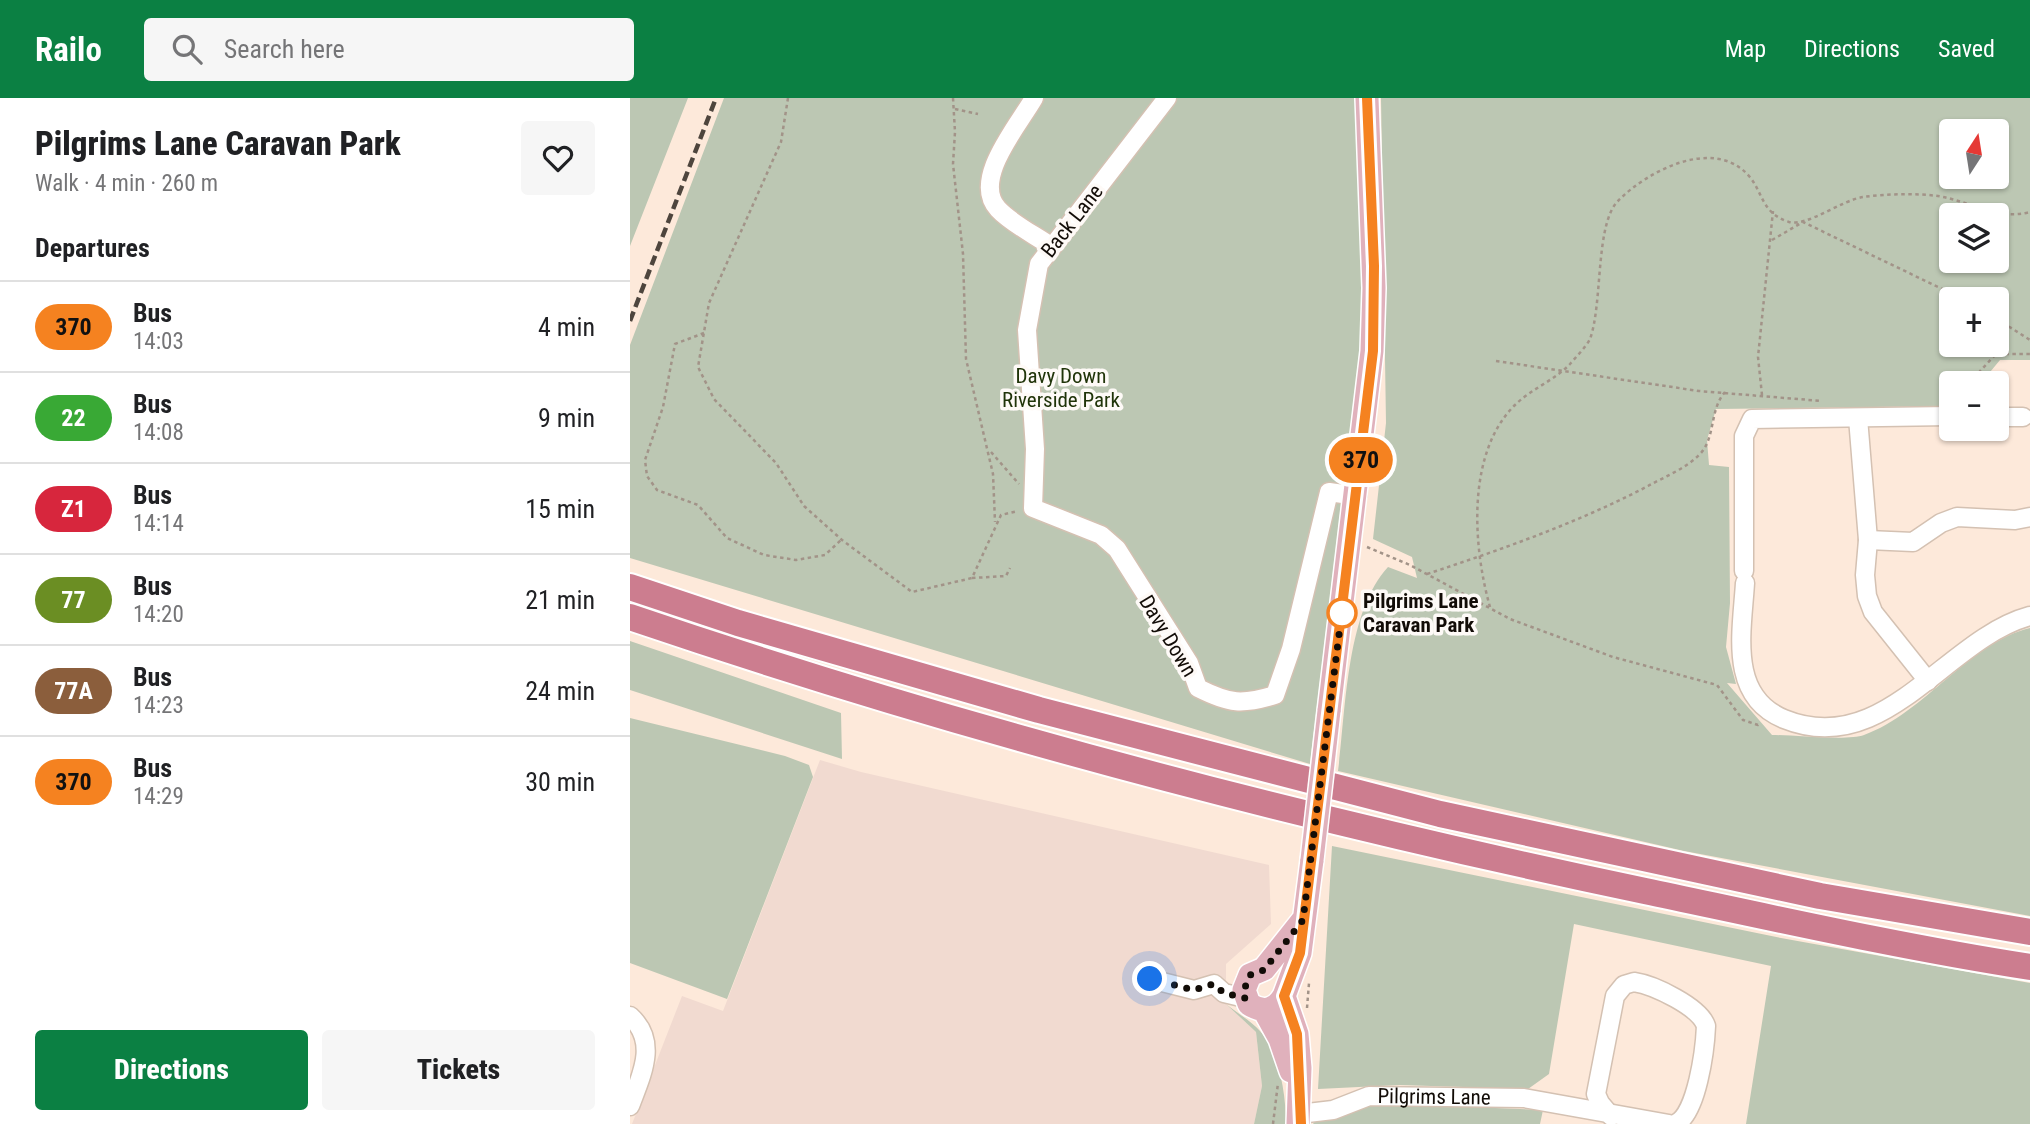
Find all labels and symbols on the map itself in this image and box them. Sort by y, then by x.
north arrow [1939,119,2009,189]
street label: Back Lane [1036,180,1108,262]
park label: Davy Down Riverside Park [1002,364,1121,412]
line badge: 370 [1321,437,1401,483]
place label: Pilgrims Lane Caravan Park [1363,589,1479,637]
street label: Davy Down [1134,591,1202,681]
marker: Pilgrims Lane Caravan Park [1327,598,1357,628]
your location [1132,961,1167,996]
street label: Pilgrims Lane [1377,1084,1491,1110]

